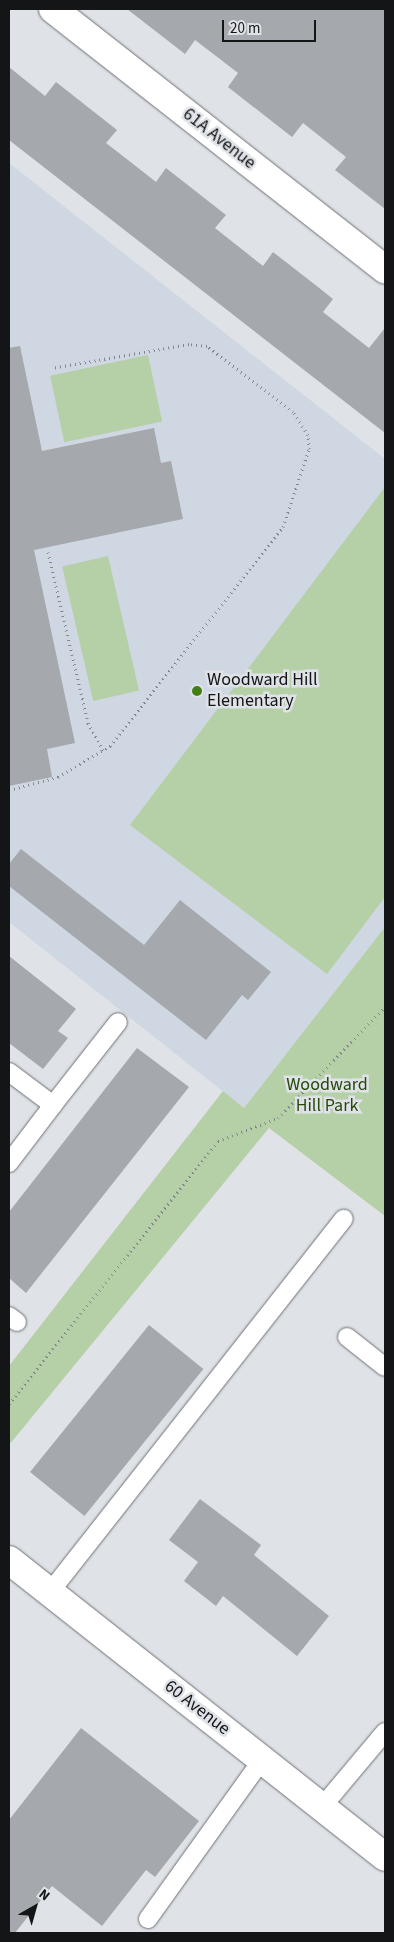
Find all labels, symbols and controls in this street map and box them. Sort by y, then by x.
scale bar [224,10,318,42]
text: 20 m [230,18,260,39]
street label: 61A Avenue [178,104,260,174]
place label: Woodward Hill Elementary [207,670,317,712]
marker: Woodward Hill Elementary [191,685,203,697]
park label: Woodward Hill Park [286,1075,368,1118]
street label: 60 Avenue [160,1676,234,1740]
north arrow [10,1882,60,1932]
text: N [34,1884,54,1906]

